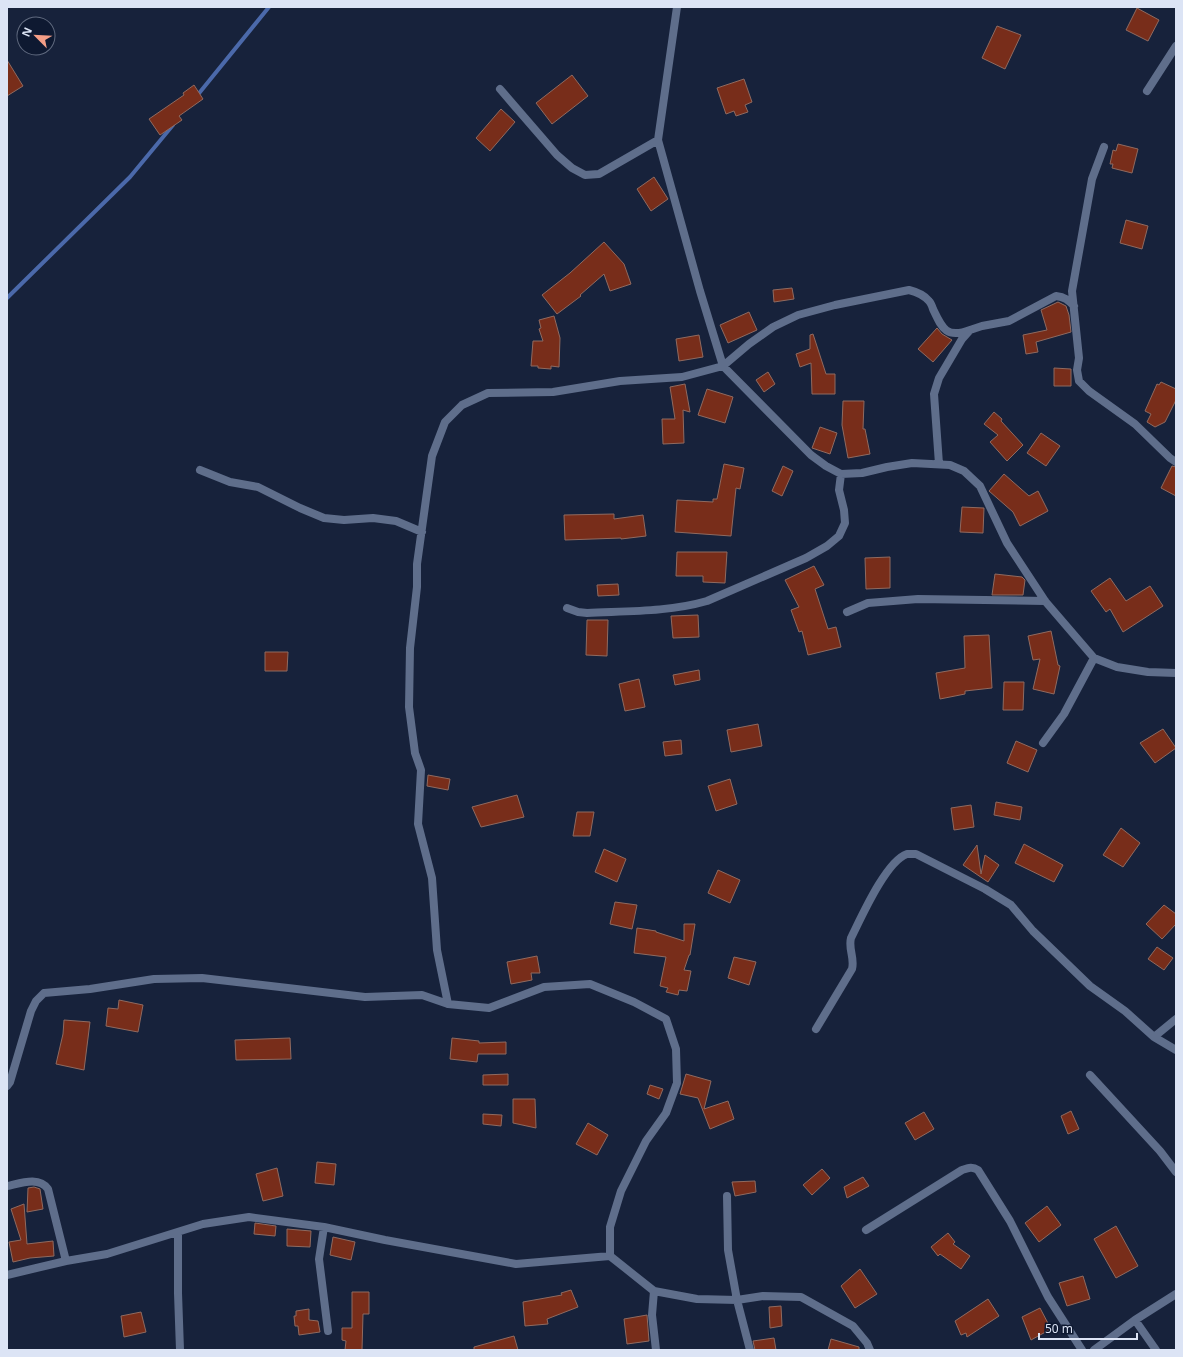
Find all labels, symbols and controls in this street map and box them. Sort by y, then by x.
north arrow [16,16,56,56]
text: N [18,25,35,39]
scale bar [1039,1315,1137,1341]
text: 50 m [1045,1320,1073,1337]

